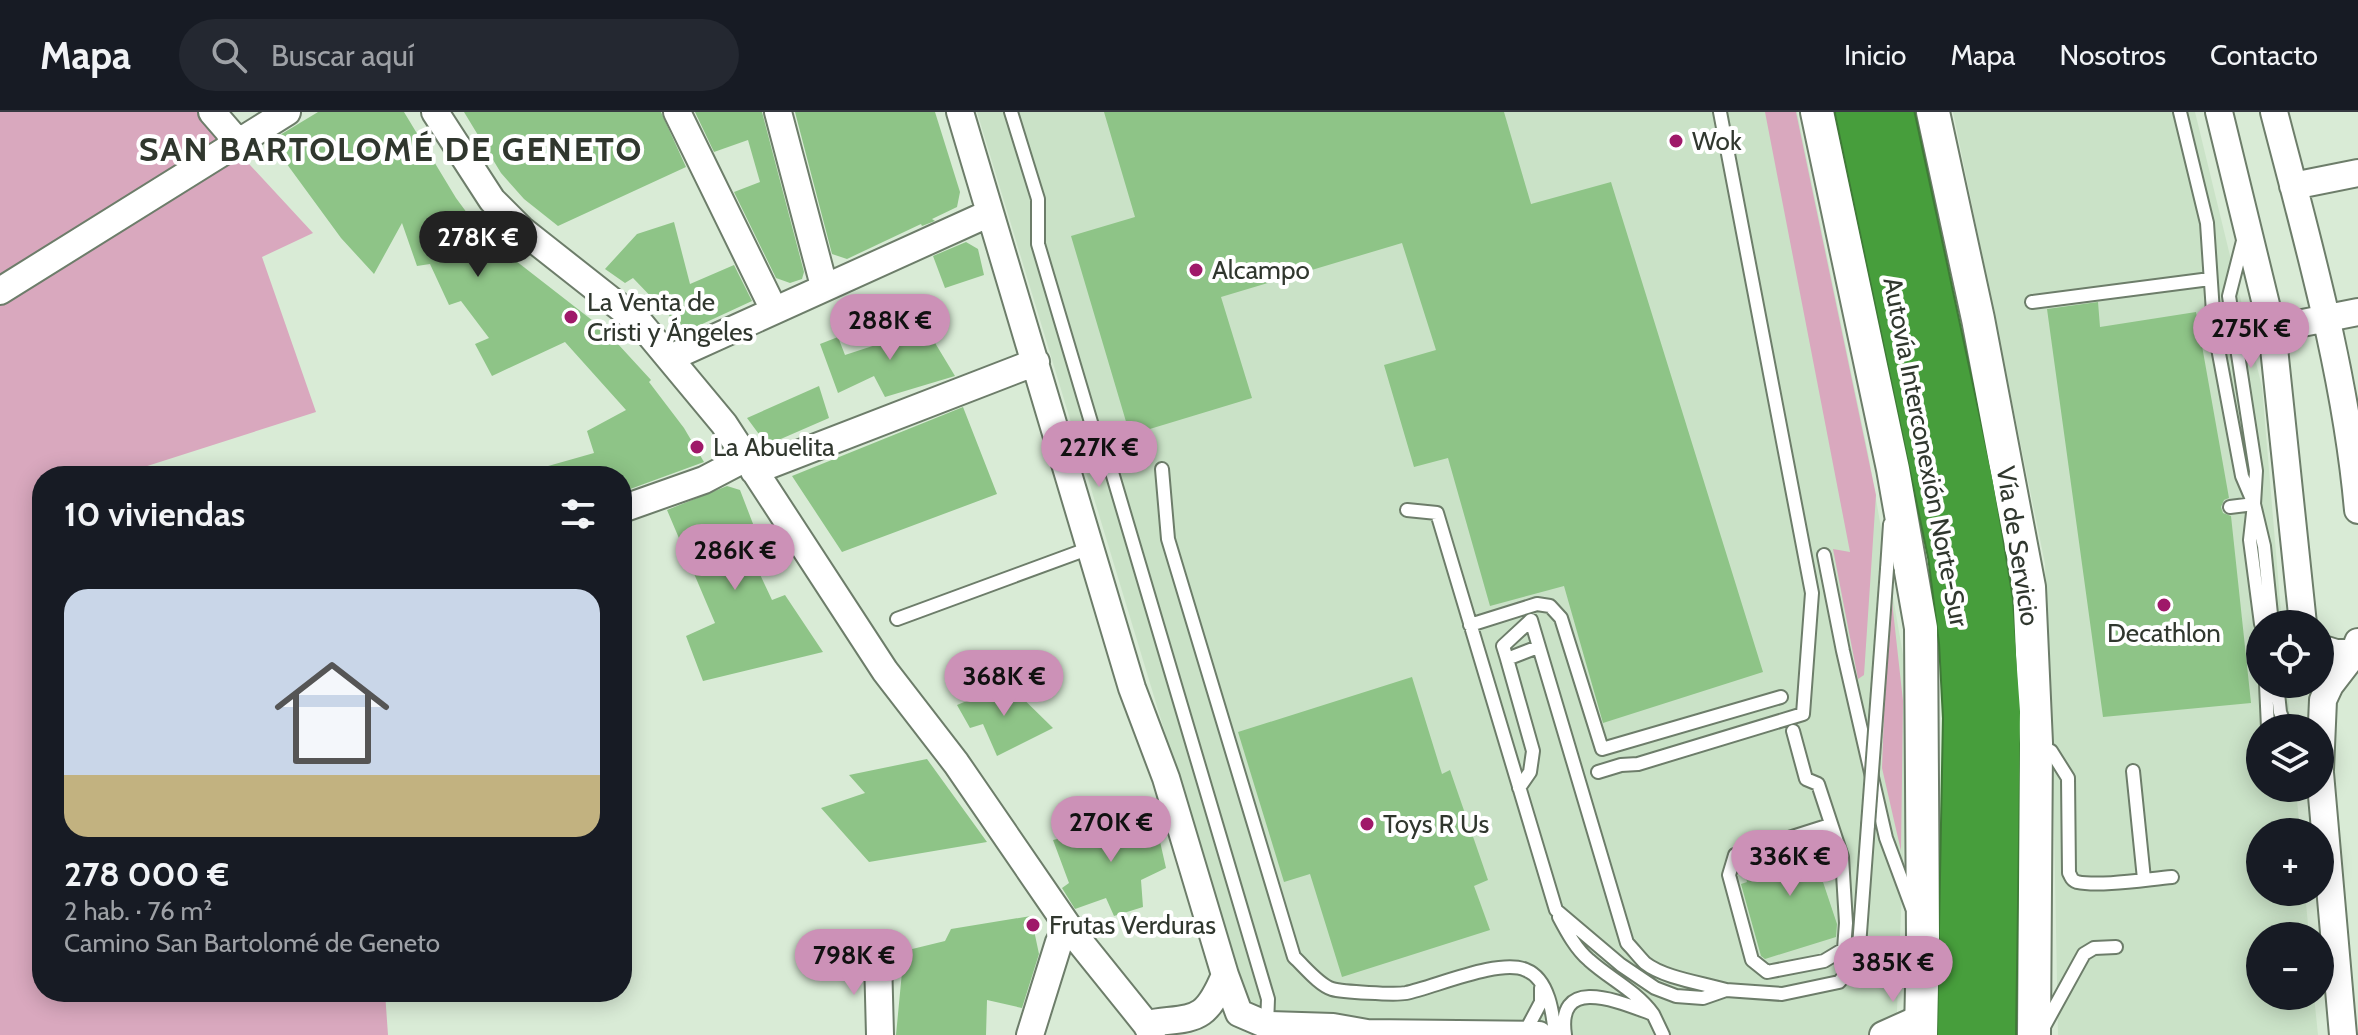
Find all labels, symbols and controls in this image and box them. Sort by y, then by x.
search box [179,19,739,91]
text: Mapa [40,32,131,79]
icon: search [207,33,251,77]
text: Buscar aquí [271,37,414,74]
text: Inicio [1844,38,1907,72]
text: Mapa [1951,38,2016,72]
text: Nosotros [2060,38,2166,72]
text: Contacto [2210,38,2318,72]
place label: Wok [1692,125,1742,157]
district label: SAN BARTOLOMÉ DE GENETO [139,128,643,170]
marker: Wok [1667,132,1685,150]
pin: 278K € [413,211,543,279]
text: 278K € [437,221,519,253]
place label: Alcampo [1212,254,1310,286]
marker: Alcampo [1187,261,1205,279]
street label: Autovía Interconexión Norte-Sur [1876,275,1976,630]
place label: La Venta de Cristi y Ángeles [587,286,754,348]
pin: 288K € [825,294,955,362]
pin: 275K € [2186,302,2316,370]
text: 288K € [848,304,932,336]
marker: La Venta de Cristi y Ángeles [562,308,580,326]
text: 275K € [2211,312,2291,344]
pin: 227K € [1034,421,1164,489]
place label: La Abuelita [713,431,835,463]
text: 227K € [1059,431,1139,463]
marker: La Abuelita [688,438,706,456]
street label: Vía de Servicio [1990,464,2046,628]
icon: filters [556,492,600,536]
text: 10 viviendas [64,493,245,535]
pin: 286K € [670,524,800,592]
text: 286K € [694,534,776,566]
marker: Decathlon [2155,596,2173,614]
map controls [2246,610,2334,1010]
button: locate [2246,610,2334,698]
place label: Decathlon [2107,617,2221,649]
icon: home [260,641,404,785]
pin: 368K € [939,650,1069,718]
text: 368K € [962,660,1046,692]
button: layers [2246,714,2334,802]
pin: 270K € [1046,796,1176,864]
text: 270K € [1069,806,1153,838]
place label: Toys R Us [1383,808,1489,840]
marker: Toys R Us [1358,815,1376,833]
button: + [2246,818,2334,906]
pin: 336K € [1725,830,1855,898]
text: 336K € [1749,840,1831,872]
text: 278 000 € [64,853,229,895]
text: 2 hab. · 76 m² [64,895,212,927]
place label: Frutas Verduras [1049,909,1216,941]
marker: Frutas Verduras [1024,916,1042,934]
button: − [2246,922,2334,1010]
text: Camino San Bartolomé de Geneto [64,927,440,959]
pin: 798K € [789,929,919,997]
pin: 385K € [1828,936,1958,1004]
text: 798K € [813,939,895,971]
text: 385K € [1852,946,1934,978]

